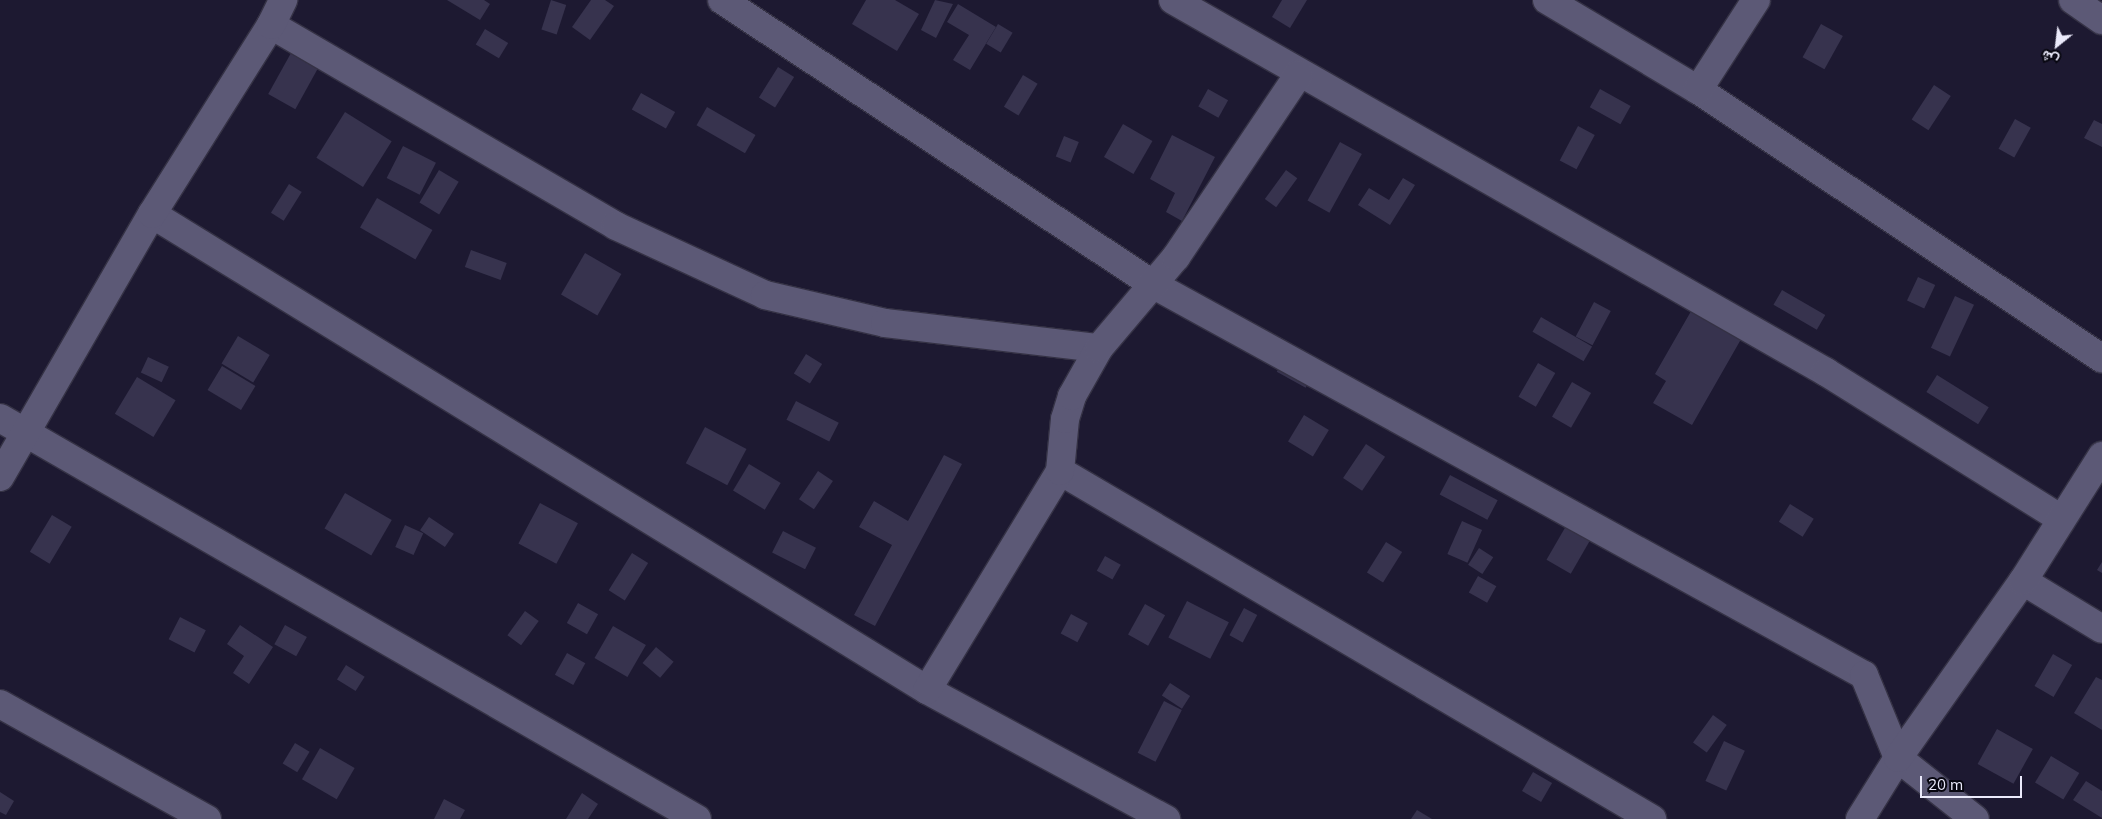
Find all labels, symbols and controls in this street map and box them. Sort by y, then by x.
north arrow [2032,20,2082,70]
text: ش [2038,46,2061,70]
scale bar [1922,766,2024,798]
text: 20 m [1928,775,1963,794]

